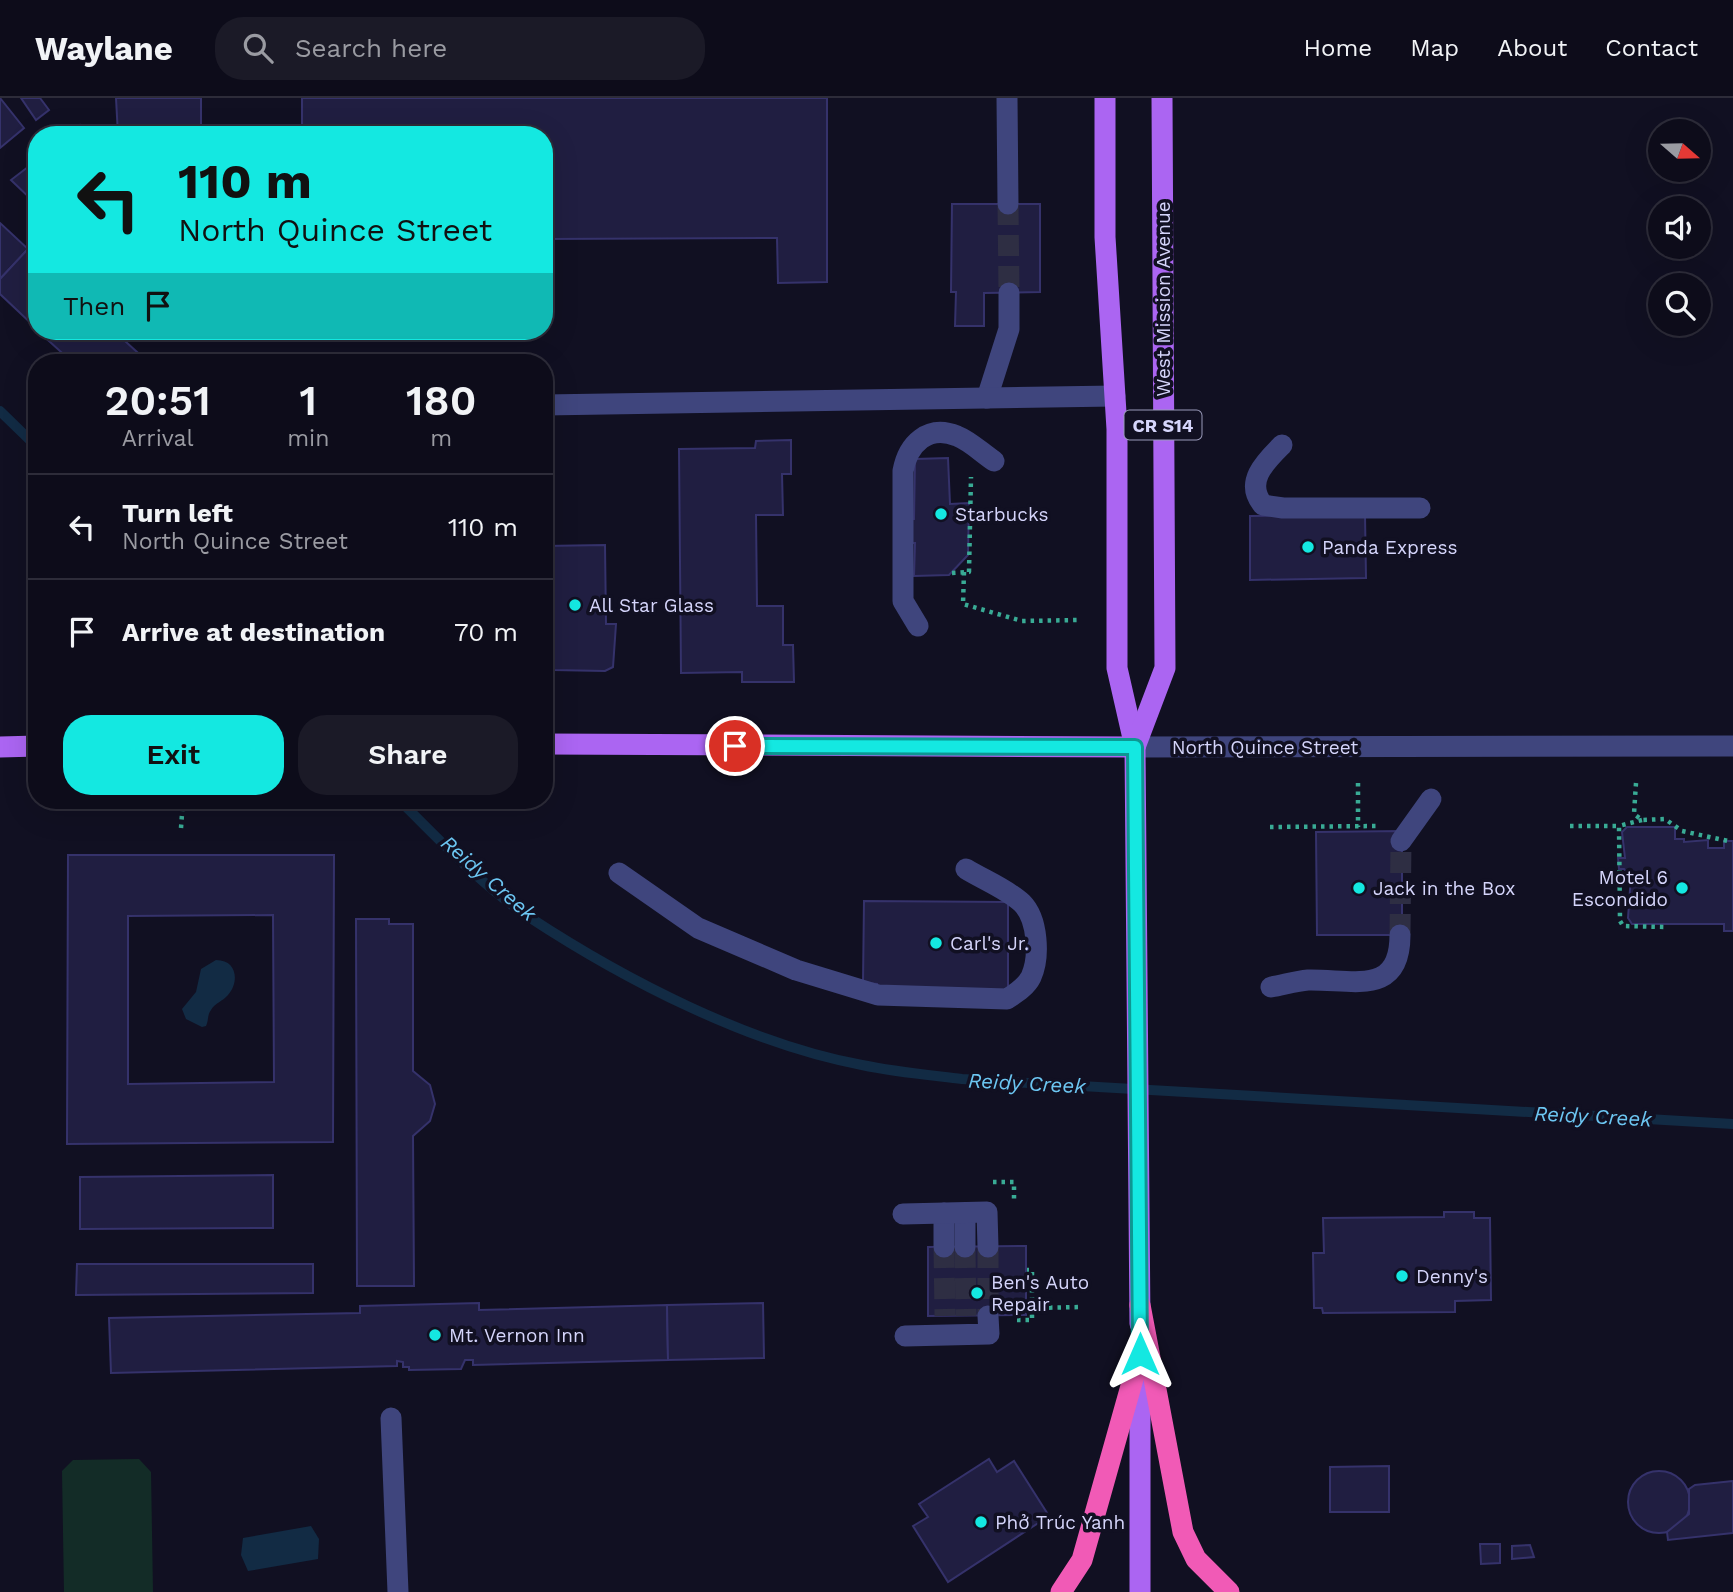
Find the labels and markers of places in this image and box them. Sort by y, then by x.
place label: Starbucks [955,503,1049,526]
marker: Starbucks [933,506,949,522]
place label: Panda Express [1322,536,1457,559]
marker: Panda Express [1300,539,1316,555]
place label: All Star Glass [589,594,714,617]
marker: All Star Glass [567,597,583,613]
pin [705,716,765,776]
place label: Motel 6 Escondido [1572,866,1668,911]
place label: Jack in the Box [1373,877,1515,900]
marker: Jack in the Box [1351,880,1367,896]
marker: Motel 6 Escondido [1674,880,1690,896]
place label: Carl's Jr. [950,932,1029,955]
marker: Carl's Jr. [928,935,944,951]
place label: Denny's [1416,1265,1488,1288]
marker: Denny's [1394,1268,1410,1284]
place label: Ben's Auto Repair [991,1271,1089,1316]
marker: Ben's Auto Repair [969,1285,985,1301]
place label: Mt. Vernon Inn [449,1324,585,1347]
marker: Mt. Vernon Inn [427,1327,443,1343]
place label: Phở Trúc Yanh [995,1511,1125,1534]
marker: Phở Trúc Yanh [973,1514,989,1530]

